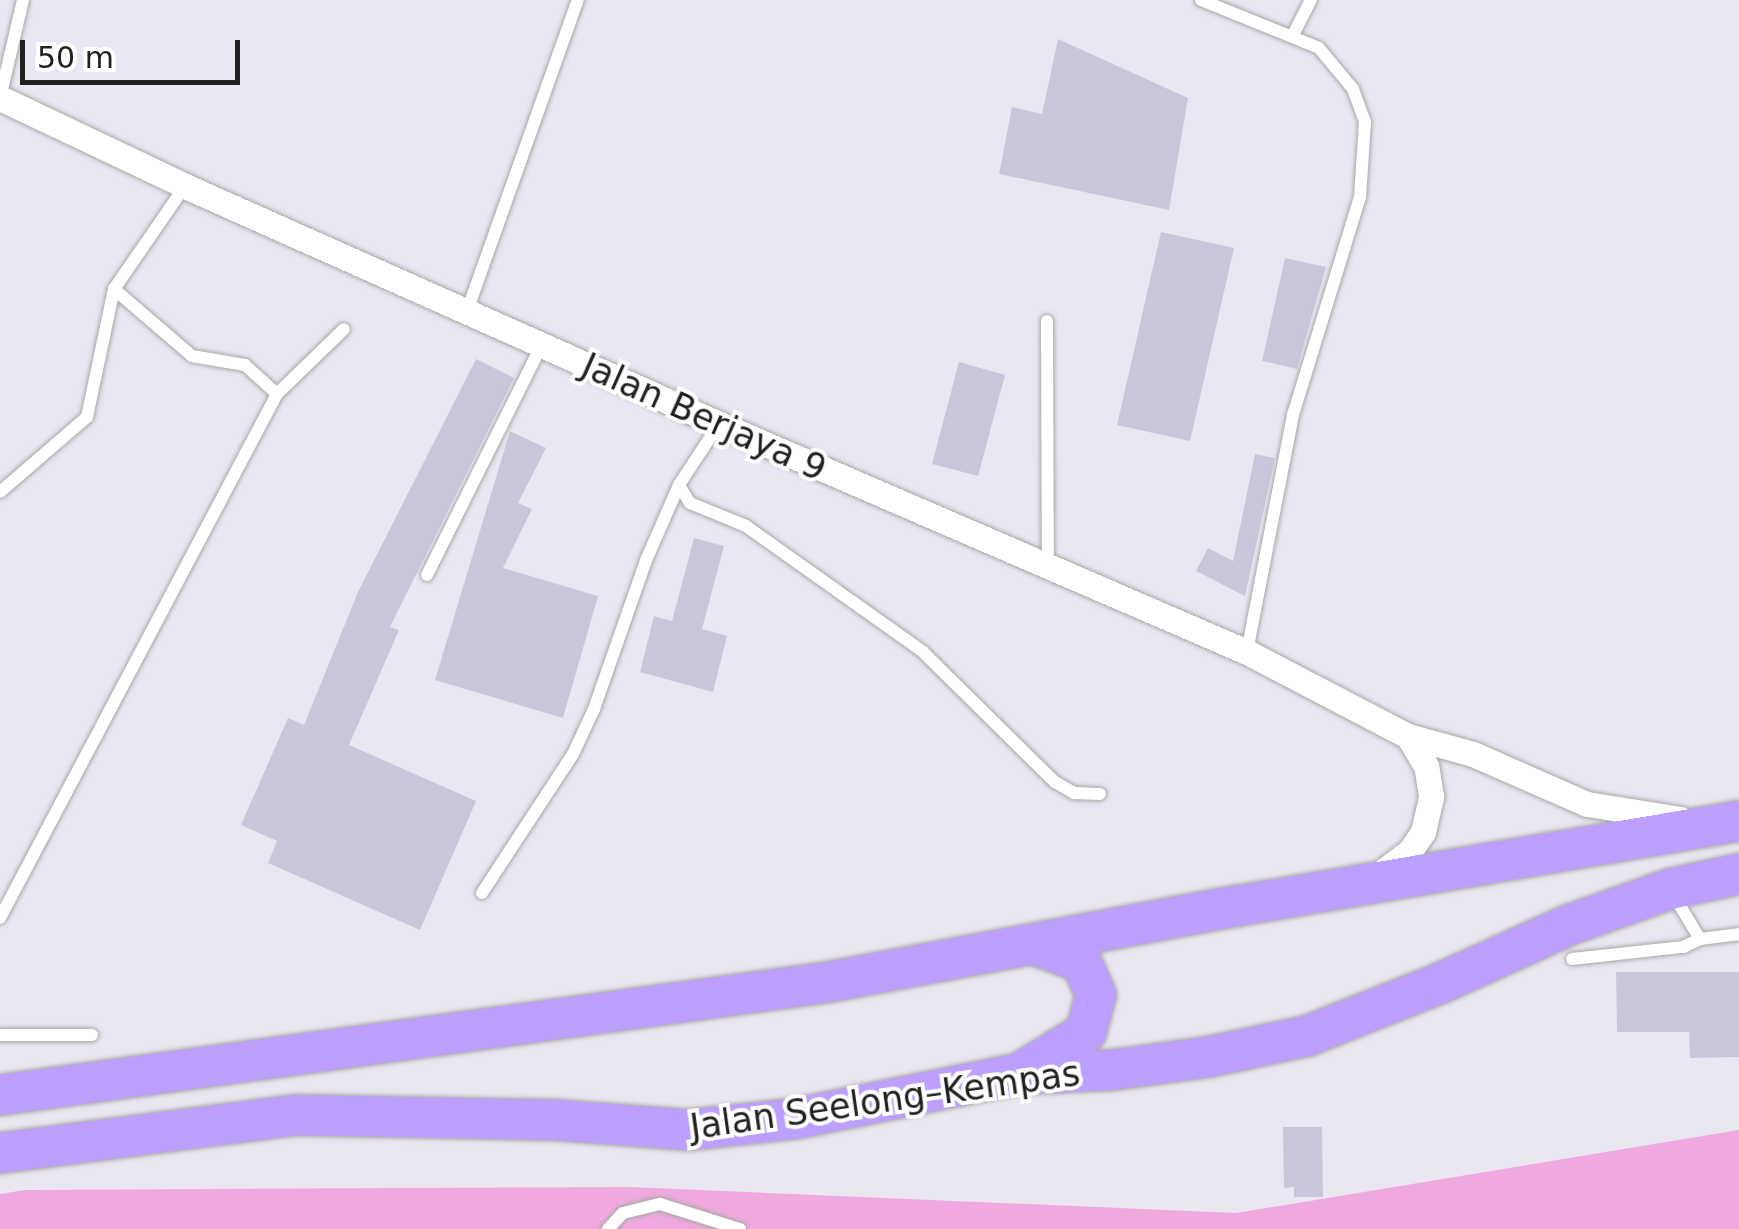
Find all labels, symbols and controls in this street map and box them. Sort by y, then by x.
scale bar [25,20,245,82]
text: 50 m [37,40,114,75]
street label: Jalan Berjaya 9 [575,344,833,490]
street label: Jalan Seelong–Kempas [687,1052,1083,1148]

